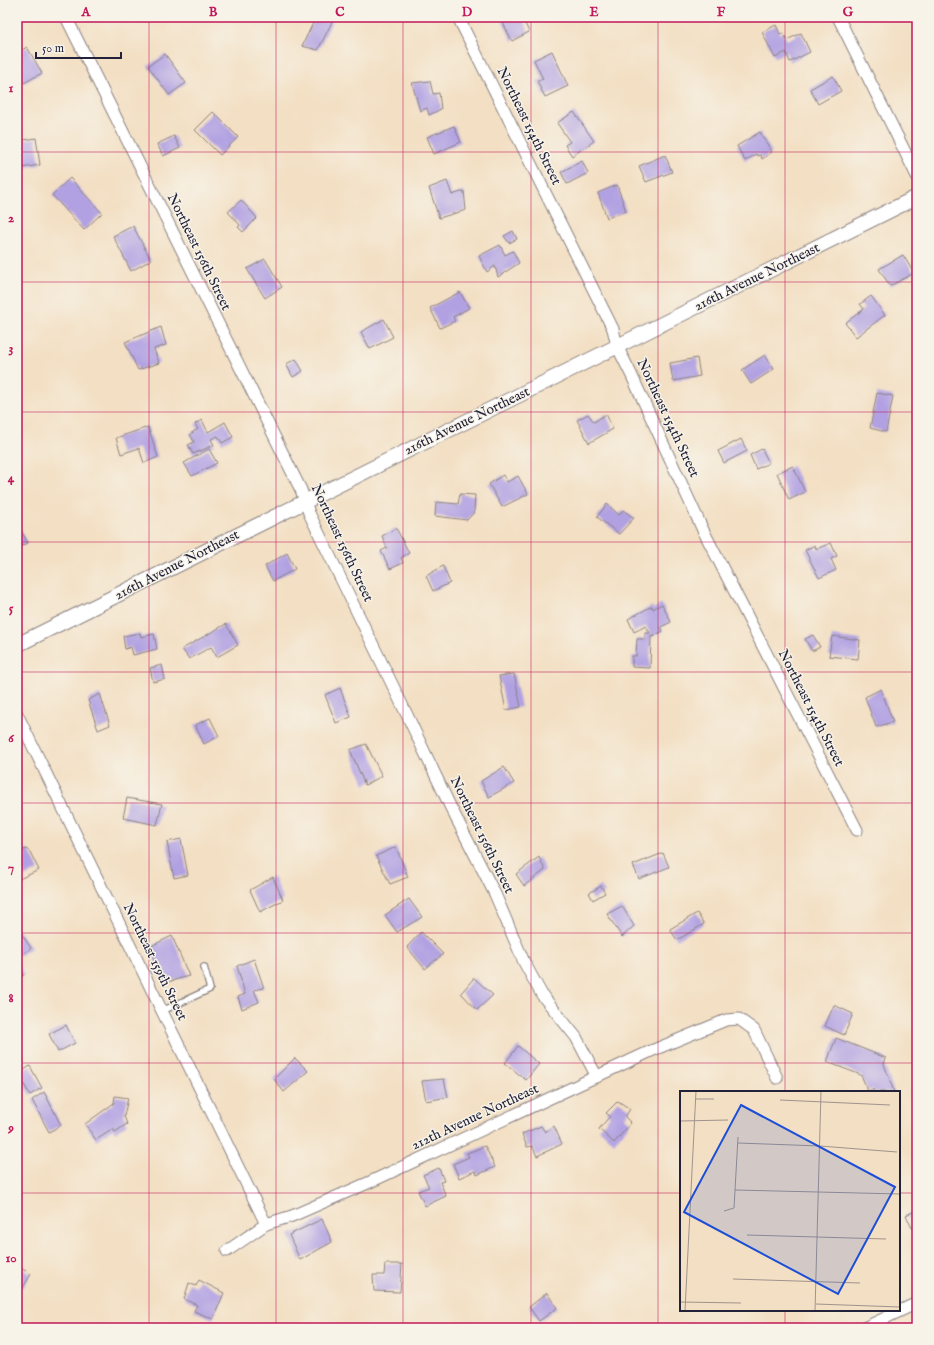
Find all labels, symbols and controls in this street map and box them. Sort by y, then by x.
text: A [81,4,92,21]
text: B [209,4,218,21]
text: C [335,4,345,21]
text: D [462,4,473,21]
text: E [589,4,599,21]
text: F [717,4,726,21]
text: G [843,4,854,21]
scale bar [36,34,121,60]
text: 50 m [42,41,64,56]
street label: Northeast 154th Street [493,64,565,188]
text: 1 [9,80,14,97]
street label: Northeast 156th Street [163,190,235,314]
text: 2 [8,210,14,227]
street label: 216th Avenue Northeast [691,239,823,315]
text: 3 [9,340,14,357]
street label: Northeast 154th Street [633,356,704,480]
street label: 216th Avenue Northeast [401,383,533,459]
text: 4 [8,470,15,487]
street label: Northeast 156th Street [307,481,377,605]
street label: 216th Avenue Northeast [112,526,243,604]
text: 5 [9,600,14,617]
street label: Northeast 154th Street [774,646,848,770]
text: 6 [8,730,14,747]
street label: Northeast 156th Street [446,773,518,897]
text: 7 [8,860,14,877]
street label: Northeast 159th Street [119,900,191,1024]
text: 8 [8,990,14,1007]
street label: 212th Avenue Northeast [409,1080,542,1154]
inset map [680,1091,900,1311]
text: 9 [7,1120,14,1137]
text: 10 [5,1250,17,1267]

